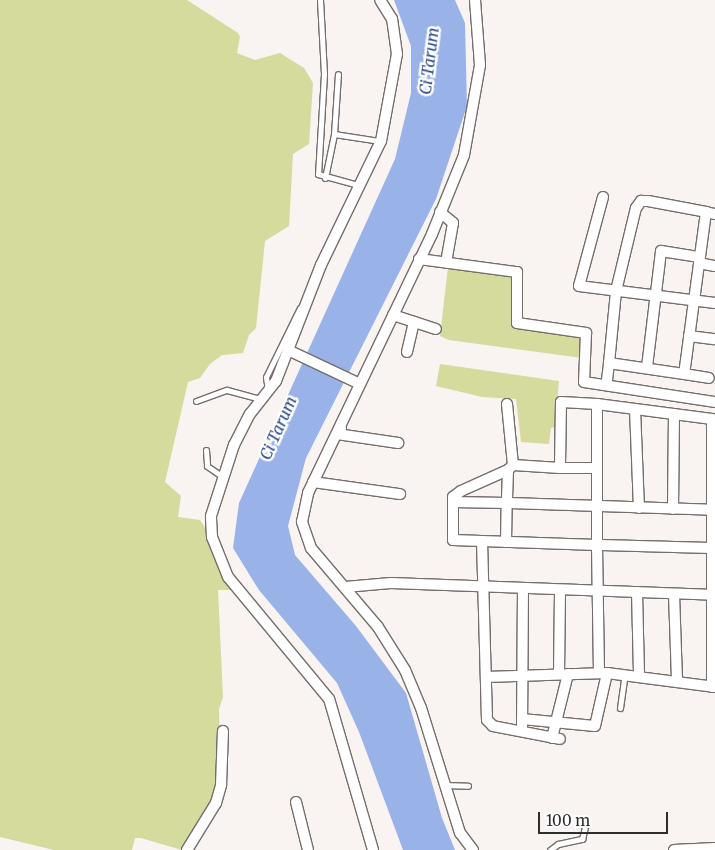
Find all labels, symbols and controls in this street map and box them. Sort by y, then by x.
water label: Ci Tarum [415,26,443,96]
water label: Ci Tarum [255,393,301,463]
scale bar [540,802,670,834]
text: 100 m [546,811,590,830]

